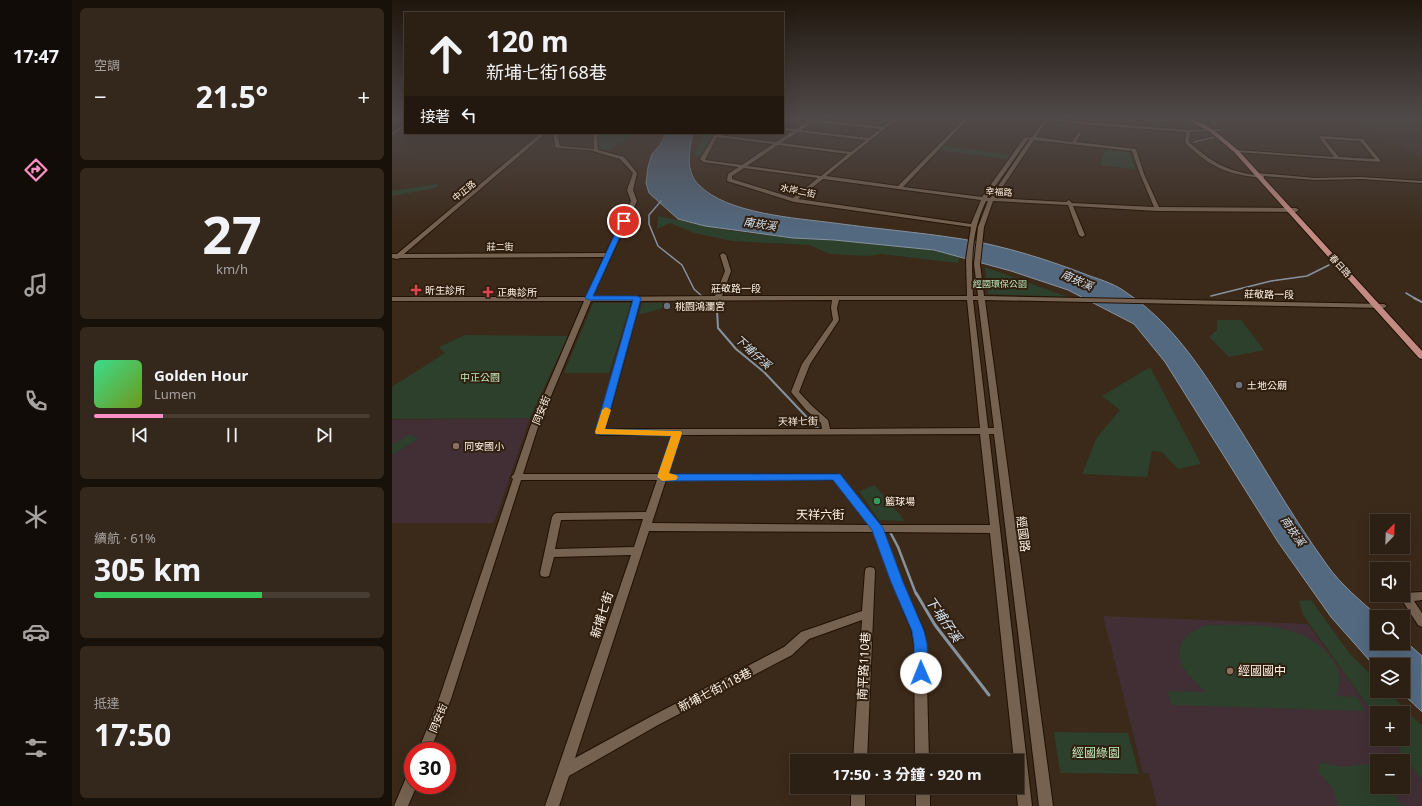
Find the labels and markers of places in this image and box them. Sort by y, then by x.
pin [607,204,641,238]
place label: 昕生診所 [425,283,465,297]
marker: 昕生診所 [410,284,422,296]
place label: 正典診所 [497,285,537,299]
marker: 正典診所 [482,286,494,298]
place label: 桃園鴻瀾宮 [675,299,725,313]
marker: 桃園鴻瀾宮 [662,301,672,311]
place label: 土地公廟 [1247,378,1287,392]
marker: 土地公廟 [1234,380,1244,390]
place label: 同安國小 [464,439,504,453]
marker: 同安國小 [451,441,461,451]
place label: 籃球場 [885,494,915,508]
marker: 籃球場 [872,496,882,506]
place label: 經國國中 [1238,662,1286,679]
marker: 經國國中 [1225,666,1235,676]

